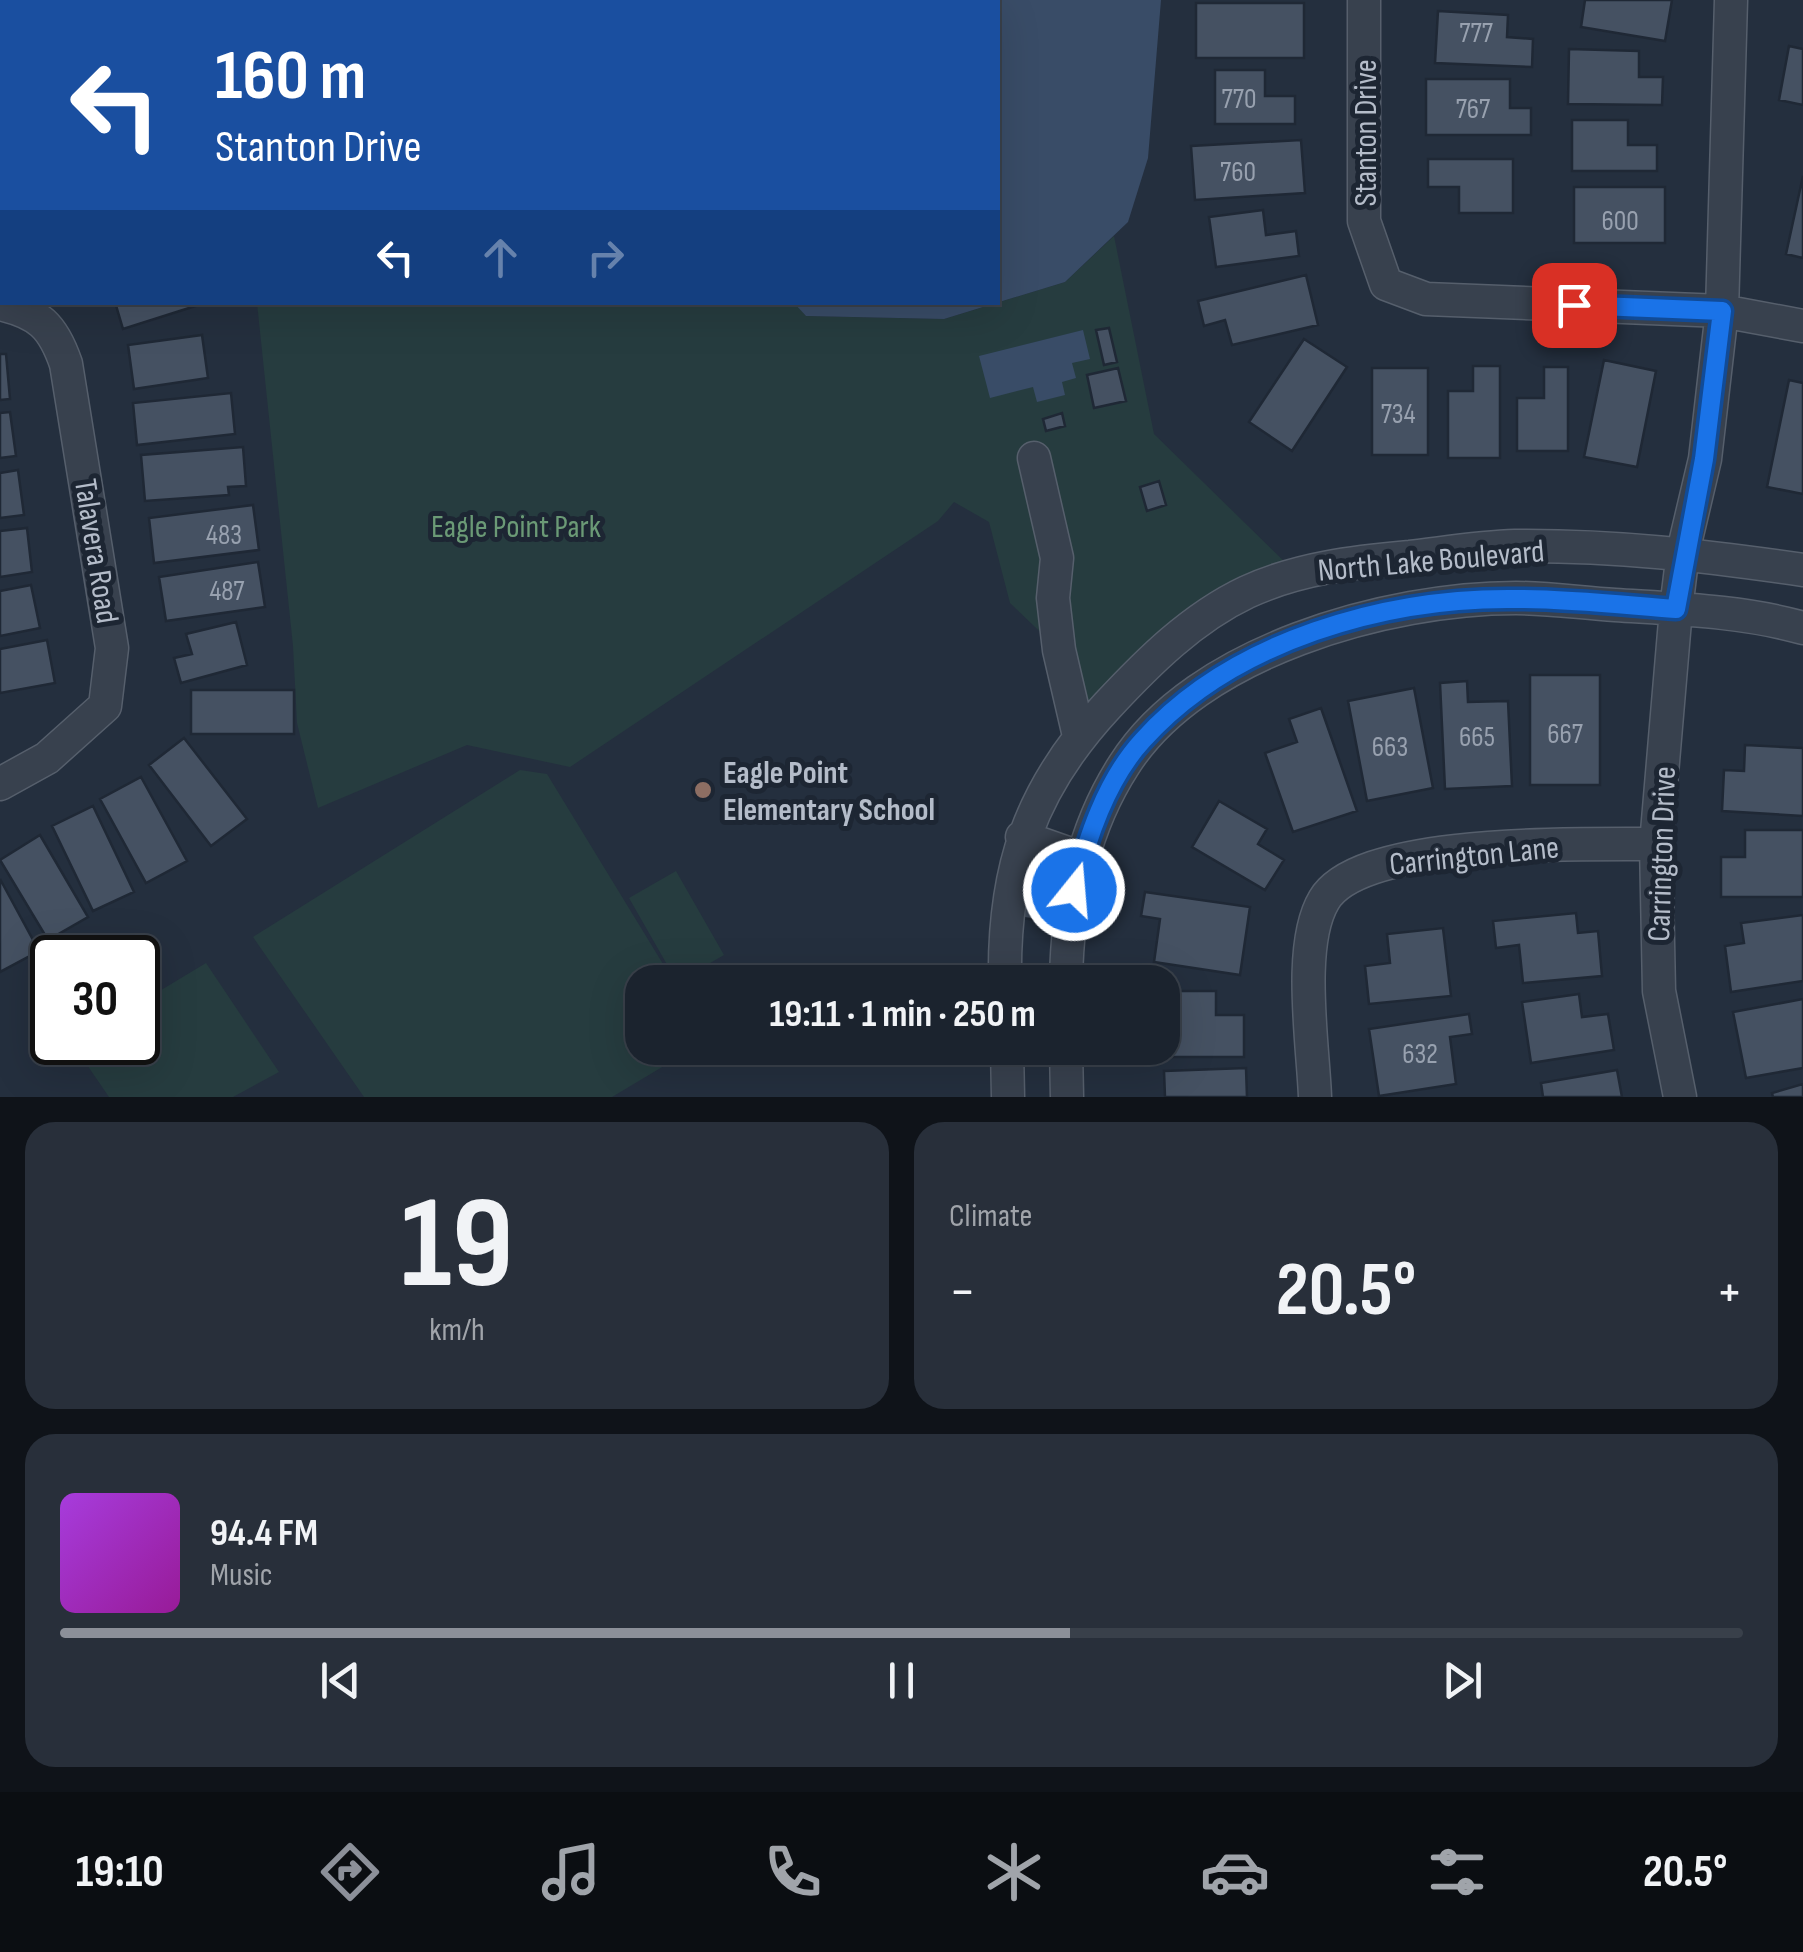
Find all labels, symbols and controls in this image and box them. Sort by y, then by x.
house number: 777 [1459,17,1493,50]
text: 160 m [215,35,366,119]
icon: left [50,40,180,170]
street label: Stanton Drive [1347,60,1386,206]
house number: 770 [1222,83,1256,116]
house number: 767 [1456,93,1490,126]
text: Stanton Drive [215,120,422,175]
house number: 760 [1220,156,1256,189]
house number: 600 [1601,205,1639,238]
icon: left [368,230,423,285]
icon: ahead [473,230,528,285]
icon: right [578,230,633,285]
pin [1532,263,1617,348]
icon: arrive [1547,278,1602,333]
house number: 734 [1381,398,1416,431]
street label: Talavera Road [65,476,126,626]
park label: Eagle Point Park [431,508,601,547]
house number: 483 [206,519,242,552]
street label: North Lake Boulevard [1316,532,1546,591]
house number: 487 [209,575,245,608]
house number: 667 [1547,718,1583,751]
house number: 665 [1459,721,1495,754]
house number: 663 [1372,731,1408,764]
place label: Eagle Point Elementary School [723,754,935,830]
street label: Carrington Drive [1640,766,1685,942]
marker: Eagle Point Elementary School [692,779,714,801]
street label: Carrington Lane [1387,828,1561,885]
position arrow [1022,838,1126,942]
speed limit sign: 30 [30,935,160,1065]
text: 19:11 · 1 min · 250 m [769,992,1036,1037]
house number: 632 [1402,1038,1438,1071]
text: 19 [401,1168,513,1324]
text: Climate [949,1197,1032,1236]
text: 20.5° [1276,1246,1416,1337]
text: − [949,1259,976,1326]
text: + [1716,1259,1743,1326]
text: km/h [429,1311,485,1350]
text: 94.4 FM [210,1511,318,1556]
text: Music [210,1556,273,1595]
icon: previous [313,1653,368,1708]
icon: pause [874,1653,929,1708]
icon: next [1435,1653,1490,1708]
icon: directions [315,1837,385,1907]
icon: music [536,1837,606,1907]
icon: phone [758,1837,828,1907]
icon: climate [979,1837,1049,1907]
icon: car [1200,1837,1270,1907]
icon: filters [1422,1837,1492,1907]
text: 19:10 [76,1845,164,1900]
text: 20.5° [1643,1845,1727,1900]

